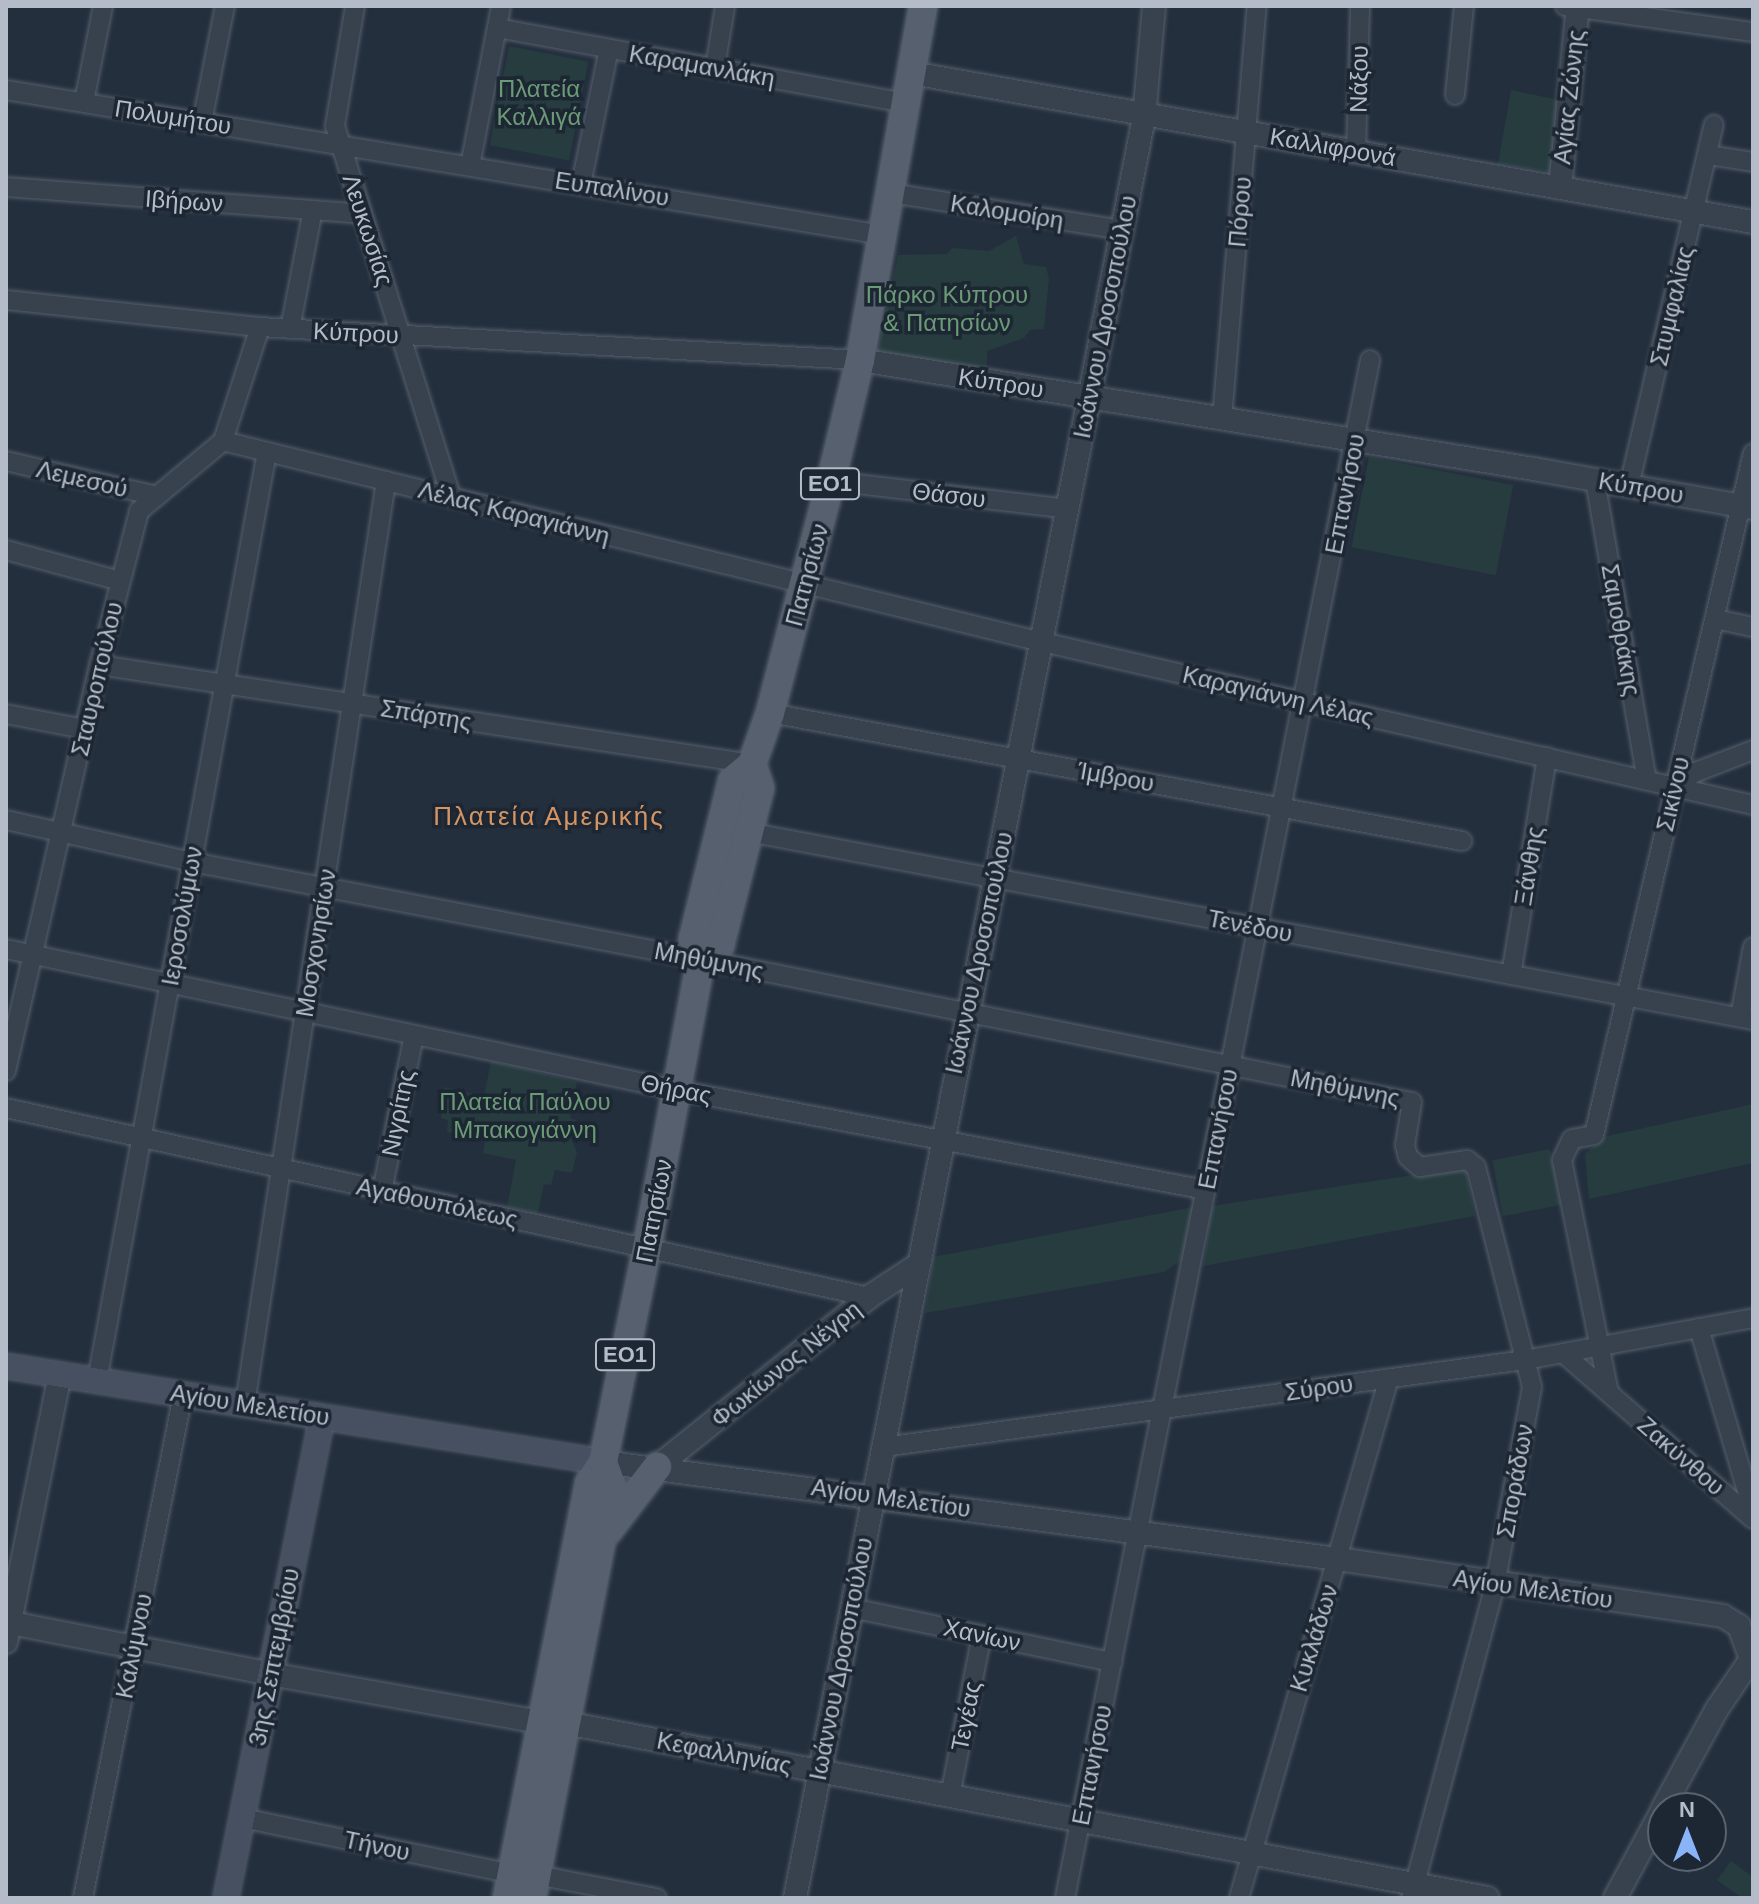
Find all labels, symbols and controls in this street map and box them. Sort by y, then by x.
street label: Αγίας Ζώνης [1548,28,1590,166]
street label: Καραμανλάκη [627,39,777,93]
street label: Νάξου [1344,45,1374,113]
park label: Πλατεία Καλλιγά [497,75,581,131]
street label: Πολυμήτου [113,94,233,140]
street label: Καλλιφρονά [1268,122,1398,172]
street label: Ευπαλίνου [553,166,671,212]
street label: Λευκωσίας [336,170,400,290]
street label: Πόρου [1223,175,1257,249]
street label: Ιβήρων [144,184,224,218]
street label: Καλομοίρη [948,189,1066,235]
street label: Ιωάννου Δροσοπούλου [1067,192,1143,442]
street label: Στυμφαλίας [1644,243,1700,369]
park label: Πάρκο Κύπρου & Πατησίων [866,281,1028,337]
street label: Κύπρου [312,316,400,350]
street label: Κύπρου [956,362,1046,404]
street label: Επτανήσου [1319,431,1371,557]
street label: Λεμεσού [34,455,130,503]
road number: ΕΟ1 [798,466,862,502]
street label: Κύπρου [1596,466,1686,510]
street label: Λέλας Καραγιάννη [415,475,613,551]
street label: Θάσου [911,476,987,514]
street label: Πατησίων [780,521,834,629]
street label: Σαμοθράκης [1595,562,1647,698]
street label: Σταυροπούλου [65,599,129,759]
street label: Καραγιάννη Λέλας [1179,660,1377,732]
street label: Σπάρτης [379,694,473,736]
street label: Σικίνου [1650,754,1696,834]
street label: Ίμβρου [1076,756,1156,798]
district label: Πλατεία Αμερικής [433,801,665,833]
street label: Ξάνθης [1509,824,1549,908]
street label: Ιωάννου Δροσοπούλου [939,829,1019,1077]
street label: Ιεροσολύμων [156,844,208,988]
street label: Μοσχονησίων [290,867,342,1019]
street label: Τενέδου [1205,904,1295,948]
street label: Μηθύμνης [652,936,766,986]
street label: Μηθύμνης [1288,1063,1402,1113]
street label: Επτανήσου [1192,1066,1244,1192]
street label: Νιγρίτης [375,1067,421,1159]
street label: Θήρας [638,1068,714,1110]
park label: Πλατεία Παύλου Μπακογιάννη [439,1088,611,1144]
street label: Πατησίων [630,1157,678,1265]
street label: Αγαθουπόλεως [354,1172,520,1234]
street label: Φωκίωνος Νέγρη [705,1295,867,1433]
road number: ΕΟ1 [593,1337,657,1373]
street label: Σύρου [1283,1369,1355,1407]
street label: Αγίου Μελετίου [168,1378,332,1432]
street label: Ζακύνθου [1632,1411,1730,1501]
street label: Σποράδων [1491,1422,1539,1540]
street label: Αγίου Μελετίου [809,1473,973,1523]
street label: Ιωάννου Δροσοπούλου [803,1534,879,1784]
street label: Αγίου Μελετίου [1451,1564,1615,1614]
street label: 3ης Σεπτεμβρίου [243,1566,305,1748]
street label: Κυκλάδων [1284,1581,1344,1695]
street label: Καλύμνου [110,1591,158,1701]
street label: Χανίων [941,1613,1023,1657]
street label: Τεγέας [945,1678,987,1754]
street label: Επτανήσου [1066,1702,1118,1828]
street label: Κεφαλληνίας [654,1726,794,1780]
north arrow [1647,1792,1727,1872]
text: N [1679,1797,1695,1822]
street label: Τήνου [341,1825,413,1867]

